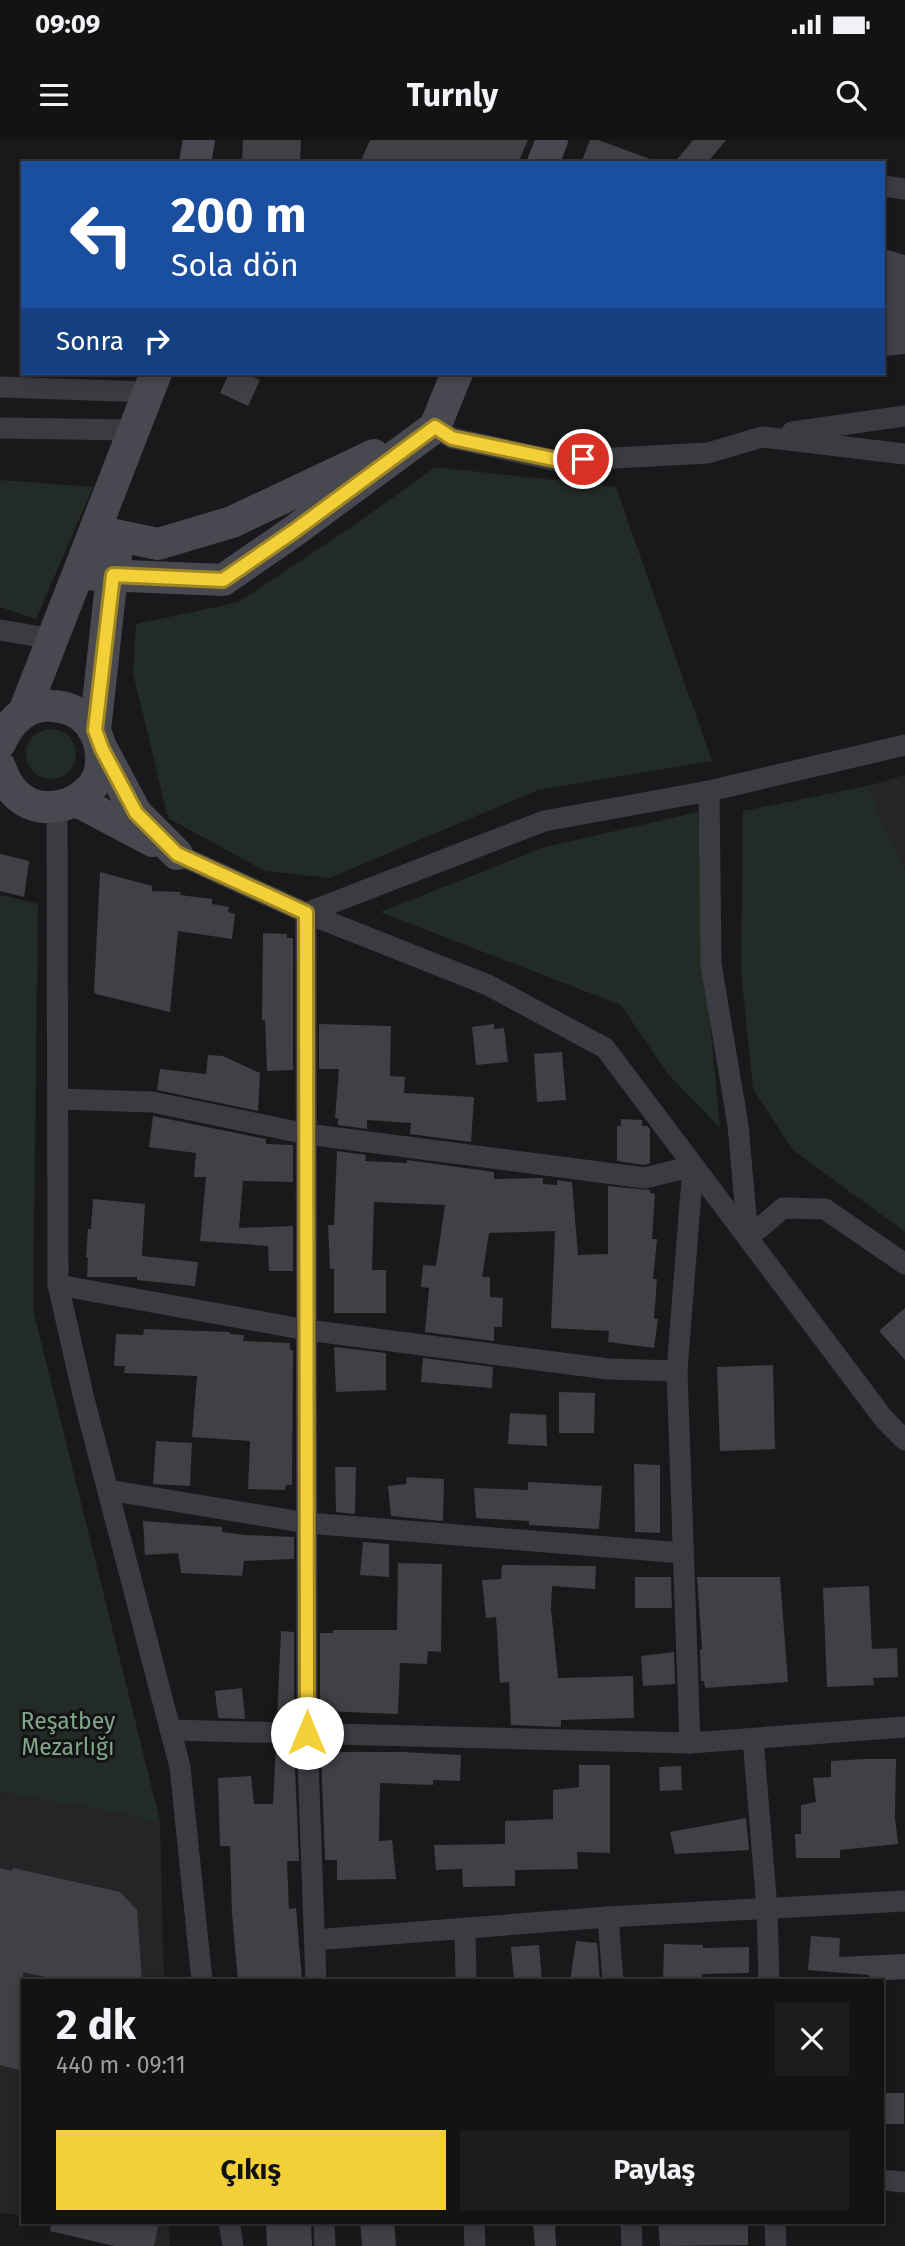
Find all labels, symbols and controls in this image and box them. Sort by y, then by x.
text: 09:09 [35,9,100,40]
icon: menu [35,76,73,114]
text: Turnly [407,76,498,114]
icon: search [832,76,870,114]
text: 200 m [171,186,307,245]
icon: left [56,189,147,280]
text: Sola dön [171,246,299,284]
icon: right [138,322,176,360]
text: Sonra [56,326,124,357]
pin [553,429,613,489]
icon: arrive [564,440,602,478]
position arrow [270,1696,344,1770]
park label: Reşatbey Mezarlığı [21,1707,116,1761]
text: 2 dk [56,2000,136,2050]
button: close [775,2002,849,2076]
text: 440 m · 09:11 [56,2051,186,2079]
button: Çıkış [56,2130,446,2210]
button: Paylaş [460,2130,849,2210]

